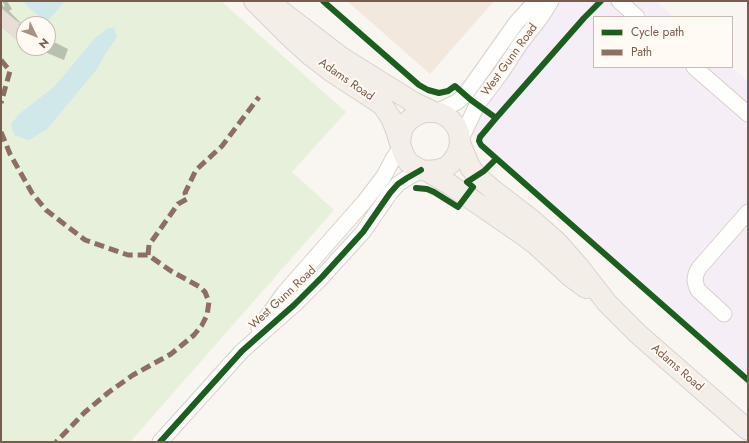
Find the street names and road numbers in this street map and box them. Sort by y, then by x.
street label: West Gunn Road [479,21,541,99]
street label: Adams Road [316,56,376,104]
street label: West Gunn Road [247,263,319,333]
street label: Adams Road [648,342,706,394]

